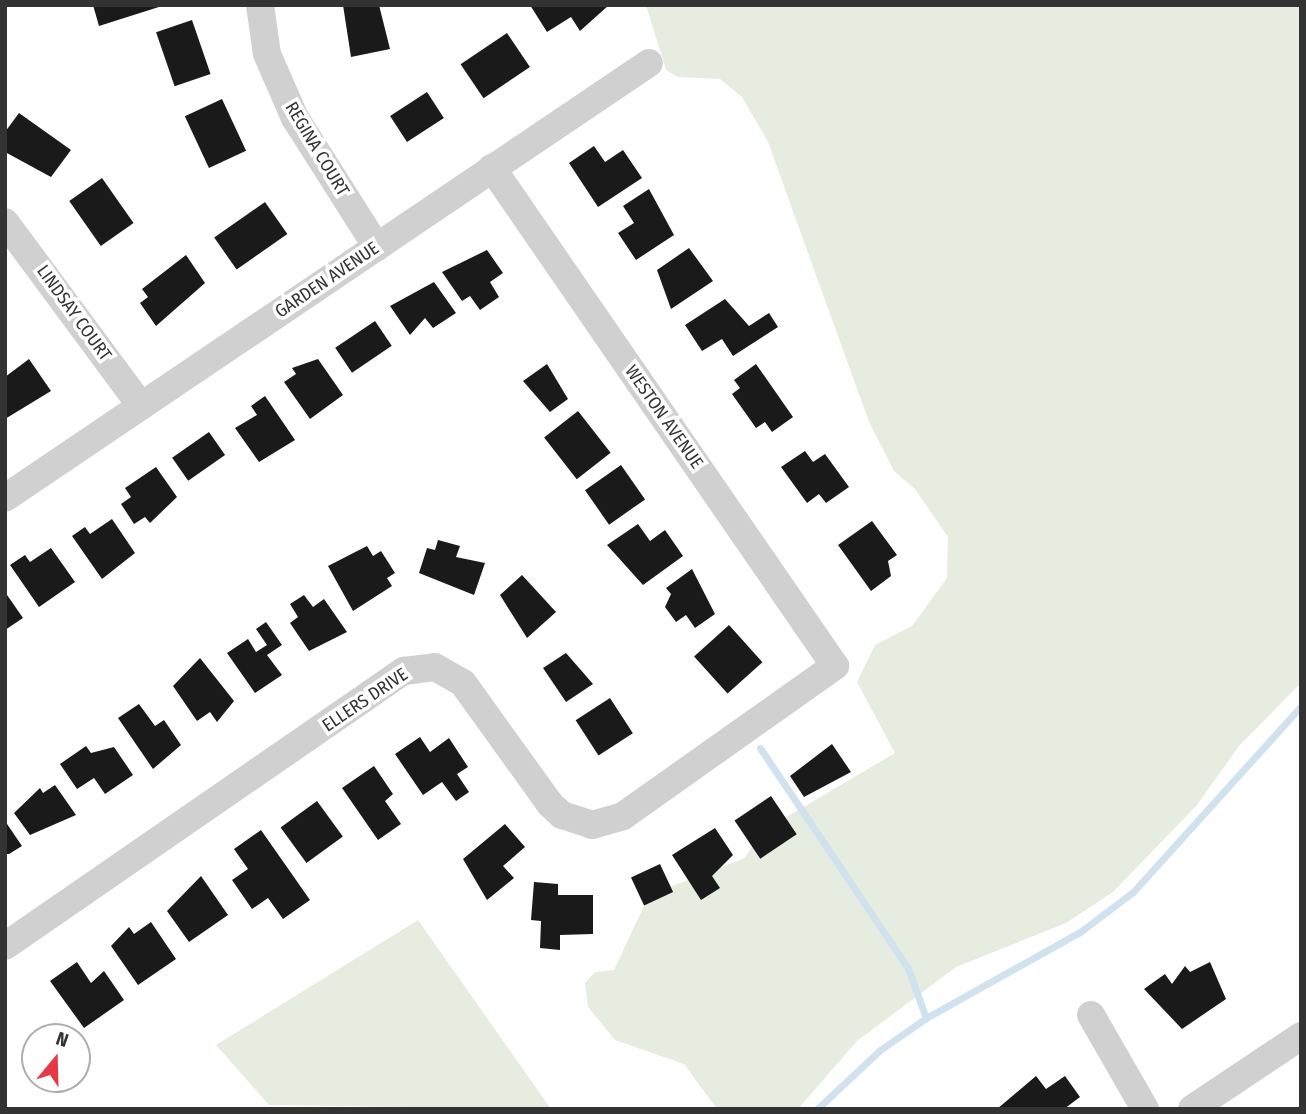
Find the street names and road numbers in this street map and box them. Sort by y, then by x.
street label: REGINA COURT [280,98,354,200]
street label: GARDEN AVENUE [271,237,383,323]
street label: LINDSAY COURT [32,261,116,365]
street label: WESTON AVENUE [620,361,708,473]
street label: ELLERS DRIVE [318,664,412,736]

